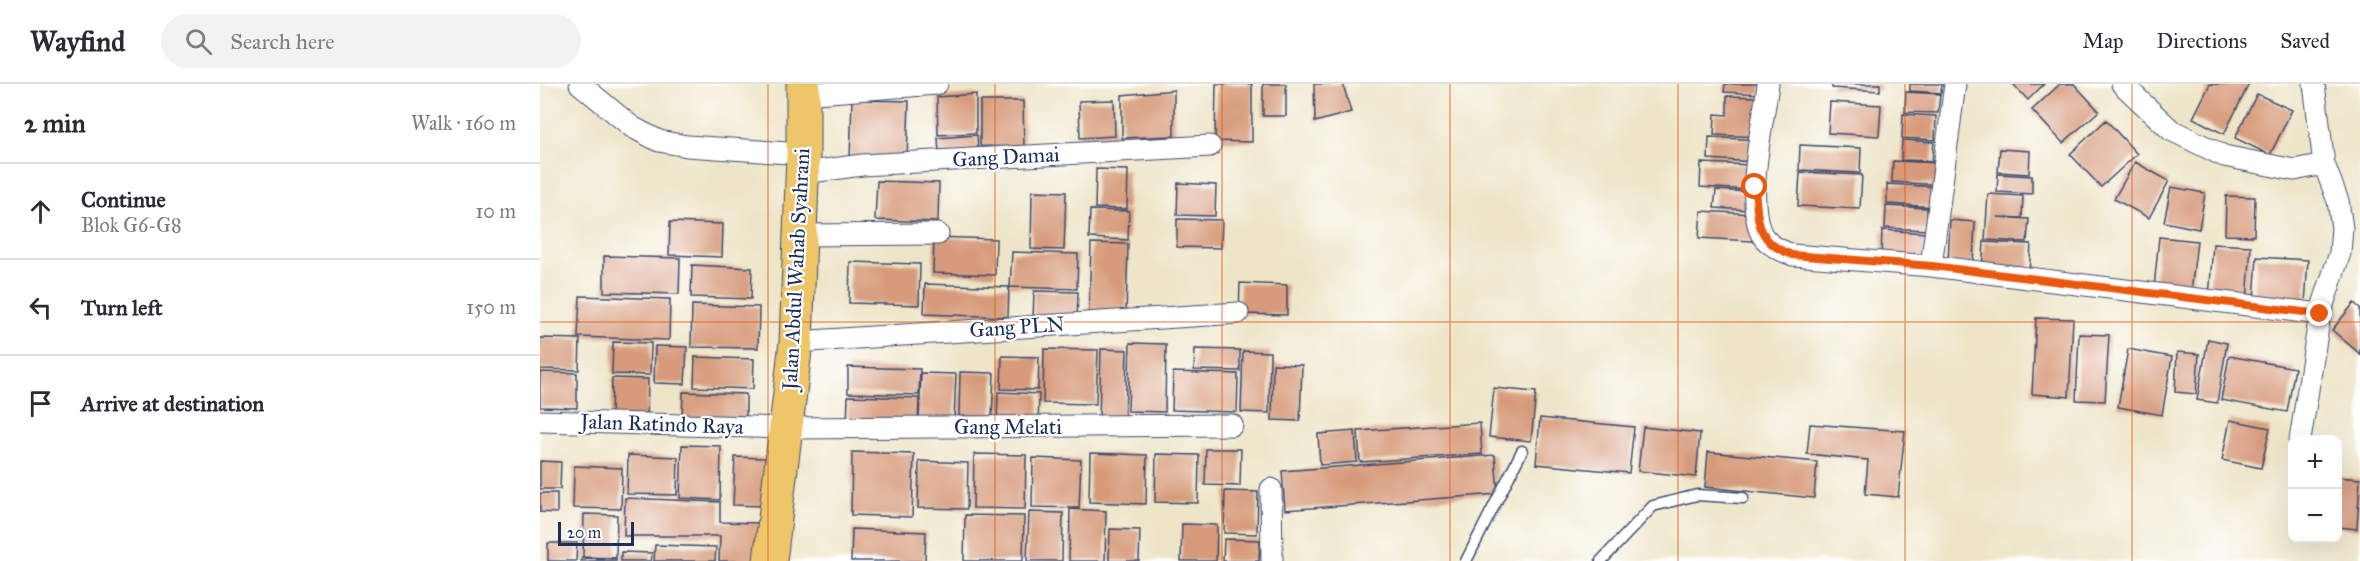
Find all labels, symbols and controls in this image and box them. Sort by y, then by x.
search box [161,14,581,68]
text: Wayfind [30,24,125,59]
icon: search [182,25,215,58]
text: Search here [230,28,334,55]
text: Map [2083,28,2124,54]
text: Directions [2157,28,2247,54]
text: Saved [2280,28,2330,54]
text: 2 min [24,107,85,139]
text: Walk · 160 m [411,111,516,135]
street label: Gang Damai [952,141,1061,173]
street label: Jalan Abdul Wahab Syahrani [777,147,815,393]
route start [1741,173,1767,199]
text: Continue [81,186,166,213]
icon: ahead [24,195,57,228]
text: 10 m [475,199,516,223]
text: Blok G6-G8 [81,213,182,237]
icon: left [24,291,57,324]
text: Turn left [81,294,163,321]
text: 150 m [466,295,516,319]
route end [2306,300,2332,326]
street label: Gang PLN [969,311,1066,343]
icon: arrive [24,387,57,420]
text: Arrive at destination [81,390,264,417]
street label: Jalan Ratindo Raya [578,408,744,440]
street label: Gang Melati [954,414,1062,440]
map controls [2288,435,2342,543]
button: + [2288,435,2342,489]
button: − [2288,489,2342,543]
scale bar [558,519,634,546]
text: 20 m [567,523,601,542]

